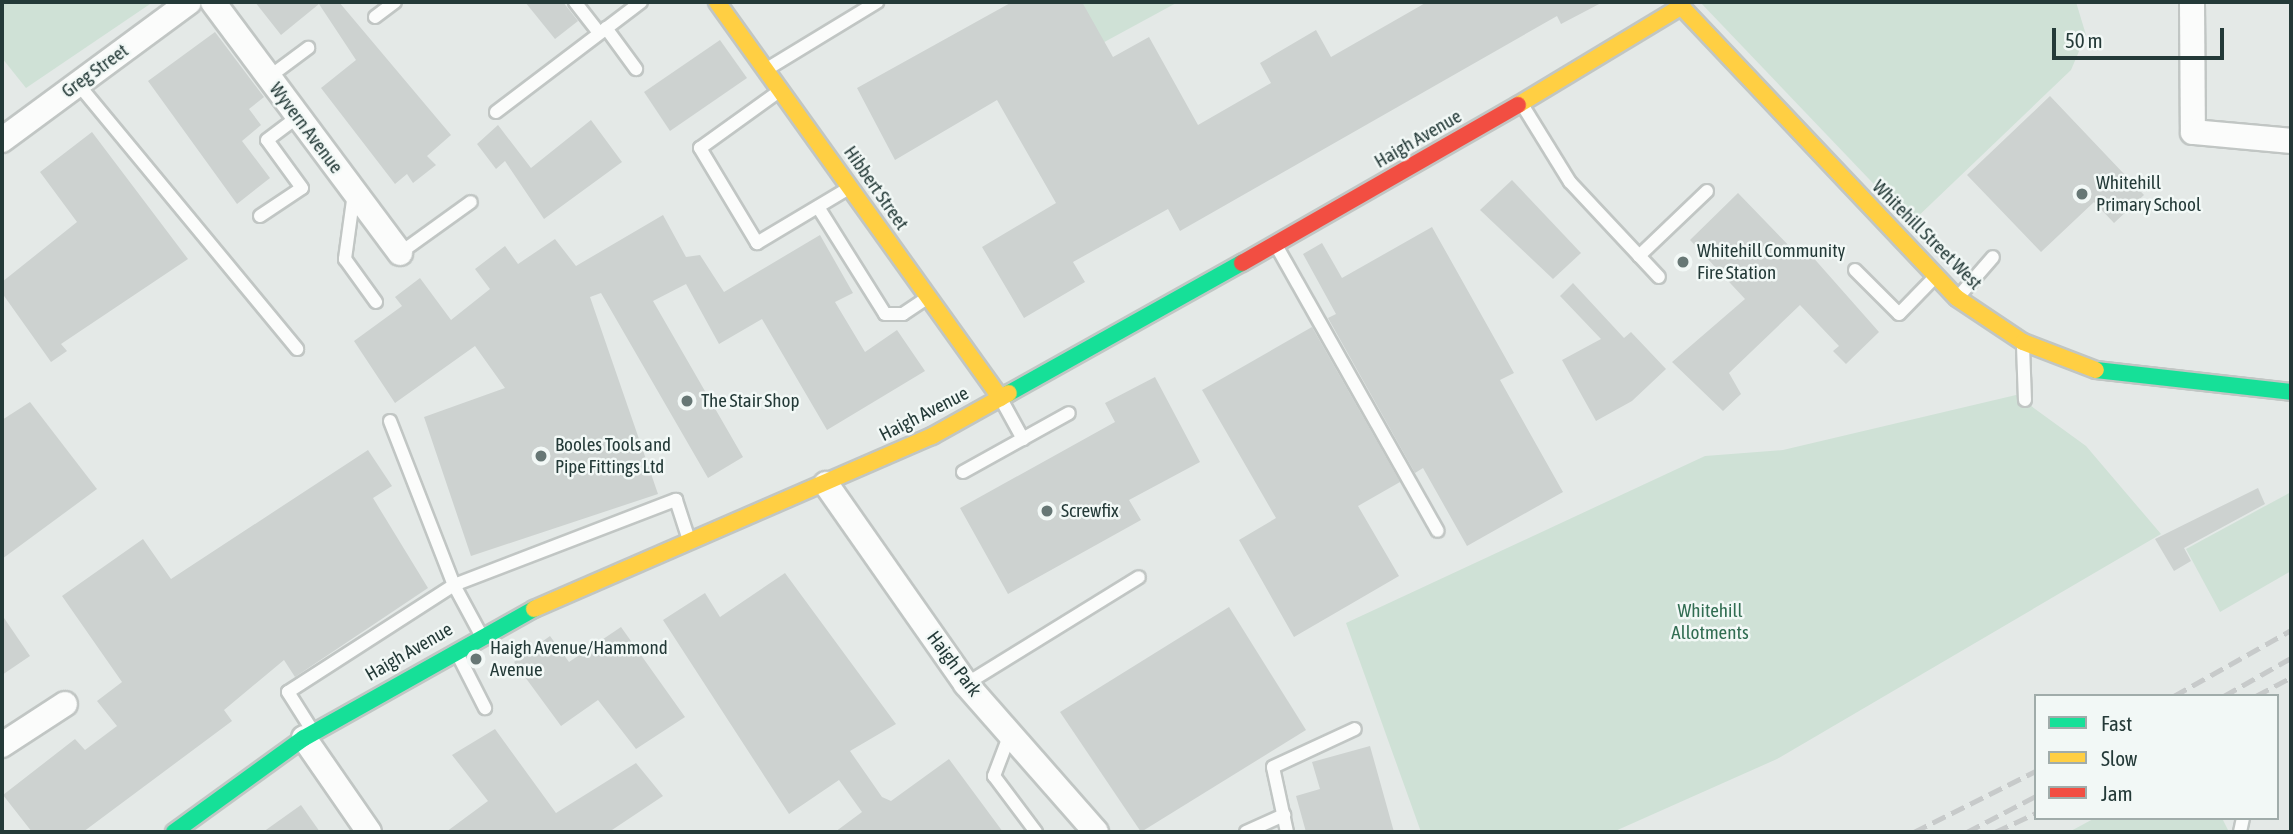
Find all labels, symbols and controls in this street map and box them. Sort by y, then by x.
scale bar [2055,14,2226,58]
text: 50 m [2065,28,2103,52]
street label: Greg Street [57,39,133,103]
street label: Wyvern Avenue [264,78,348,178]
street label: Haigh Avenue [1370,105,1466,173]
street label: Hibbert Street [839,142,913,234]
place label: Whitehill Primary School [2096,172,2201,216]
street label: Whitehill Street West [1867,175,1987,295]
marker: Whitehill Primary School [2074,186,2090,202]
place label: Whitehill Community Fire Station [1697,240,1845,284]
marker: Whitehill Community Fire Station [1675,254,1691,270]
street label: Haigh Avenue [876,382,972,446]
place label: The Stair Shop [701,390,799,412]
marker: The Stair Shop [679,393,695,409]
place label: Booles Tools and Pipe Fittings Ltd [555,434,671,478]
marker: Booles Tools and Pipe Fittings Ltd [533,448,549,464]
place label: Screwfix [1061,500,1119,522]
marker: Screwfix [1039,503,1055,519]
park label: Whitehill Allotments [1671,600,1749,644]
street label: Haigh Avenue [361,618,457,686]
street label: Haigh Park [922,627,986,701]
place label: Haigh Avenue/Hammond Avenue [490,637,668,681]
marker: Haigh Avenue/Hammond Avenue [468,651,484,667]
legend [2034,694,2279,820]
text: Fast [2101,711,2132,735]
text: Slow [2101,746,2137,770]
text: Jam [2101,781,2133,805]

